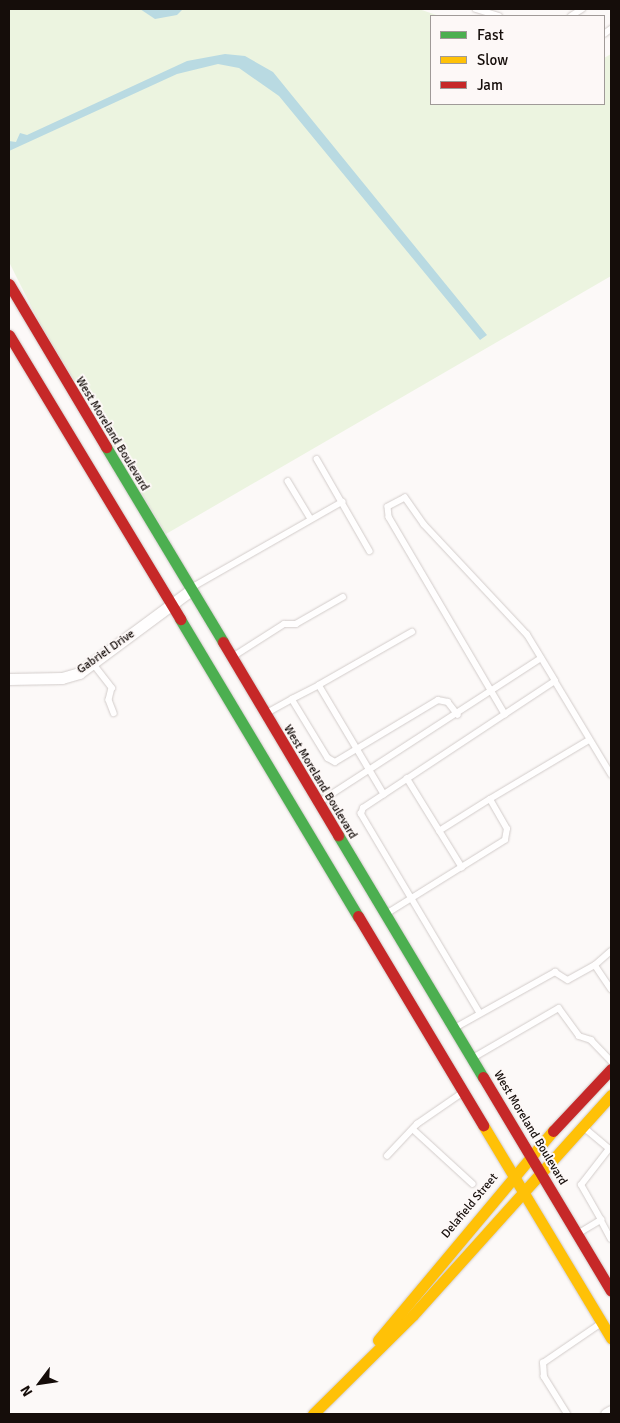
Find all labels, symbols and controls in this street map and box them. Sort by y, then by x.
legend [430,15,605,105]
text: Fast [477,26,504,44]
text: Slow [477,51,508,69]
text: Jam [477,76,503,94]
street label: West Moreland Boulevard [72,374,152,494]
street label: Gabriel Drive [74,627,138,677]
street label: West Moreland Boulevard [280,722,360,842]
street label: West Moreland Boulevard [490,1068,570,1188]
street label: Delafield Street [439,1171,501,1241]
north arrow [15,1358,65,1408]
text: N [17,1382,37,1400]

